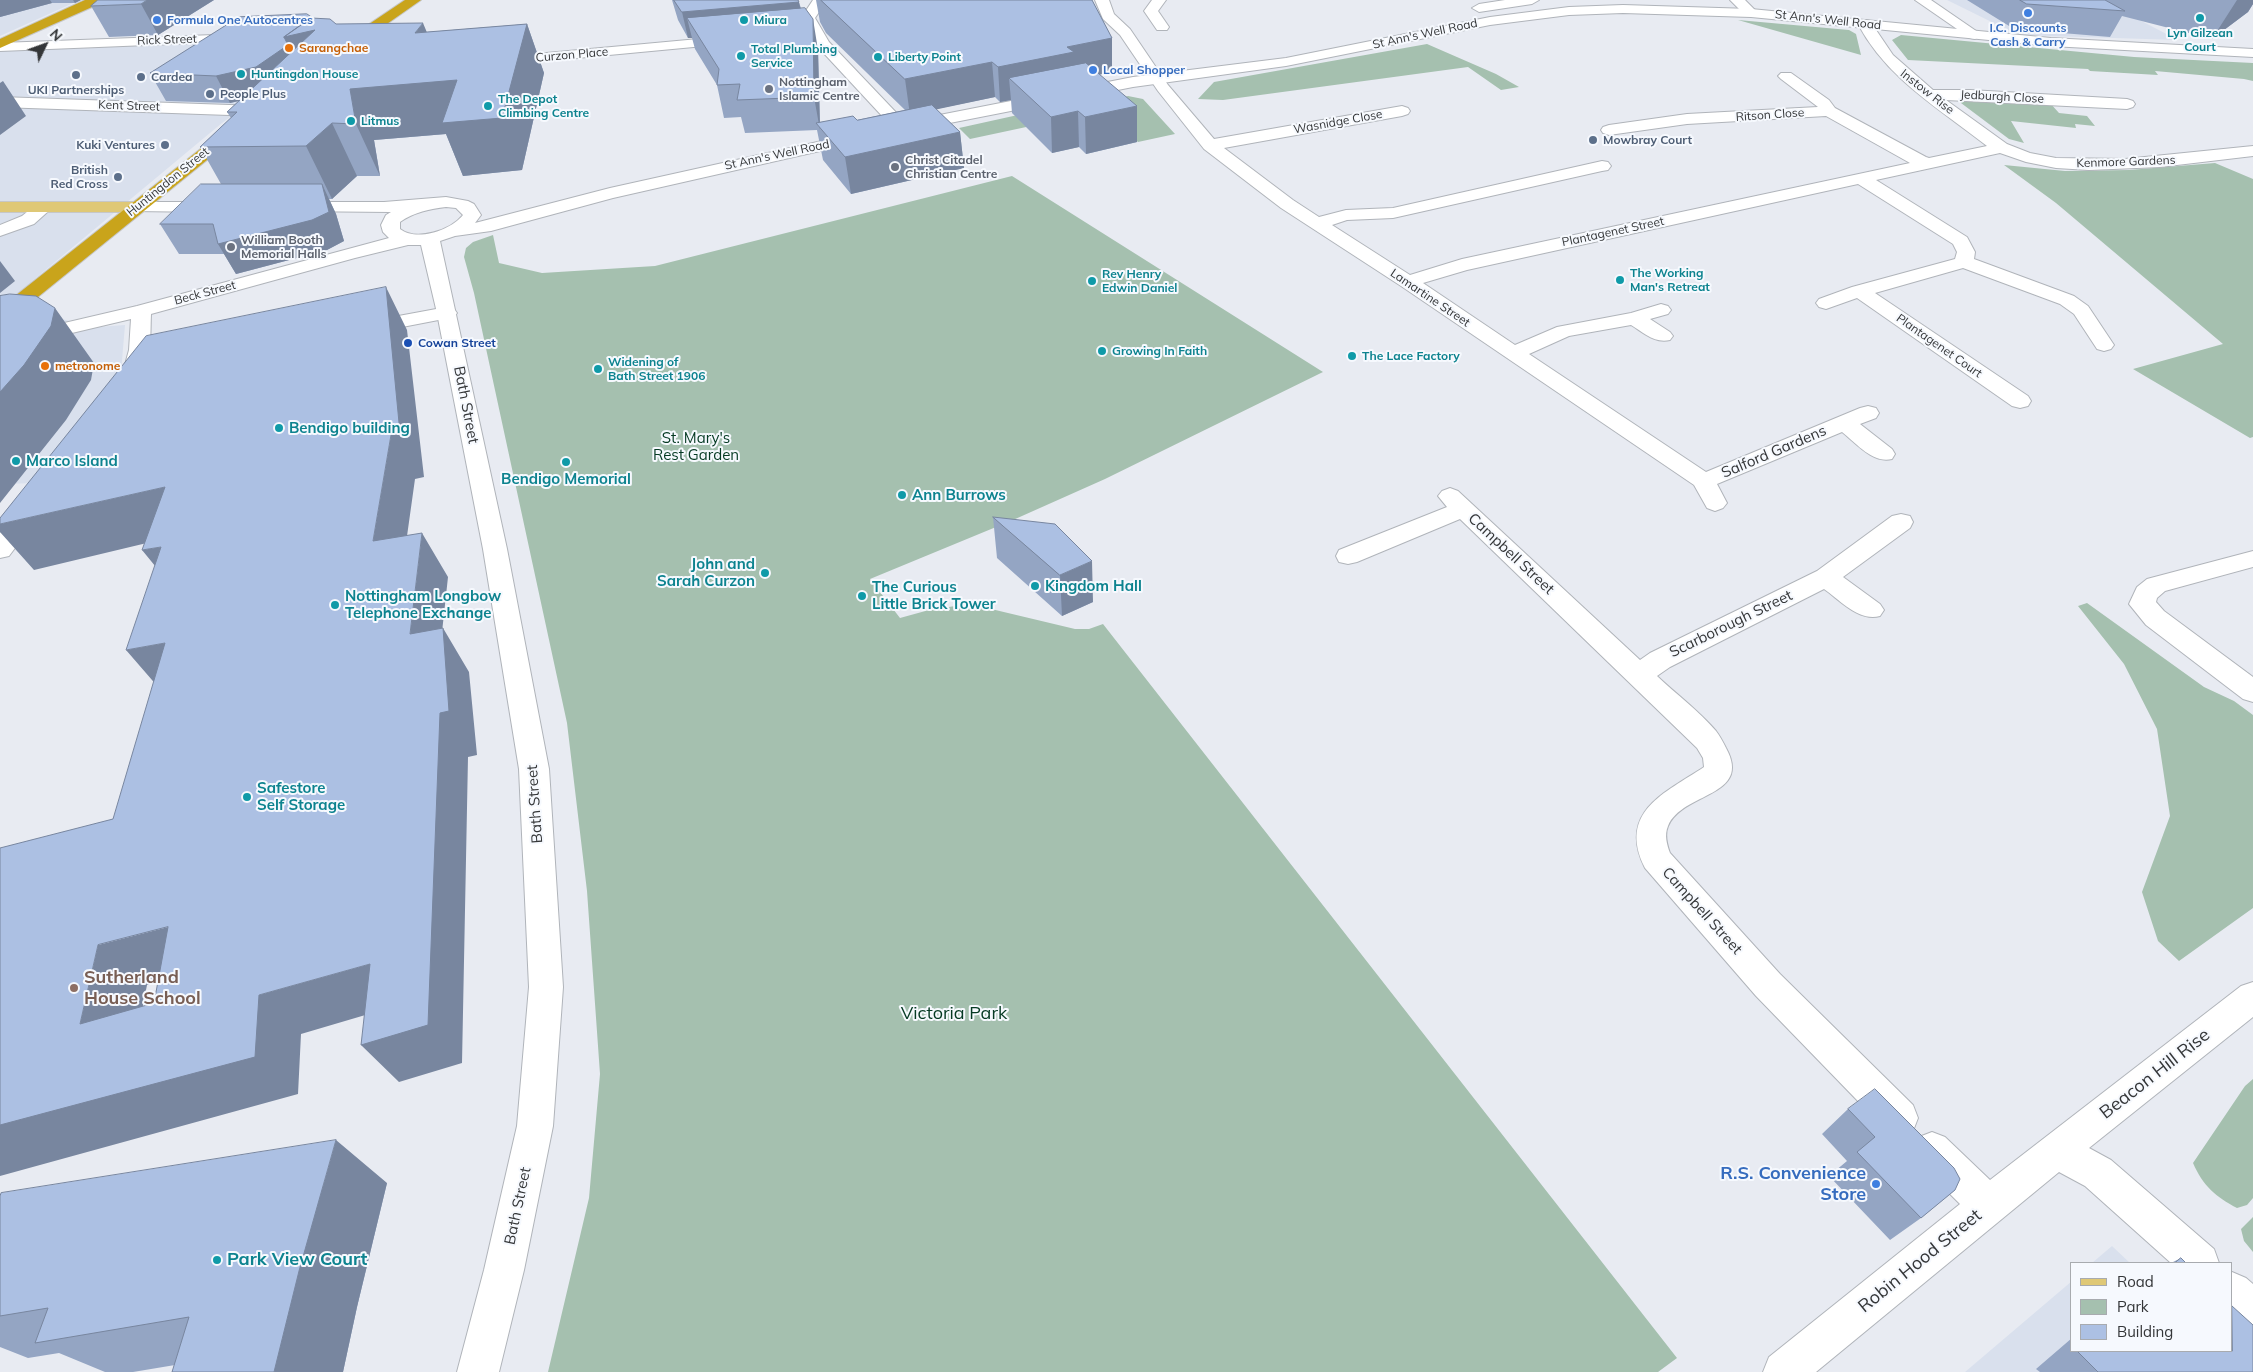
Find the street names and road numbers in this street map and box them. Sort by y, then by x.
street label: St Ann's Well Road [1774,7,1882,33]
street label: St Ann's Well Road [1371,16,1479,52]
street label: Rick Street [137,32,197,48]
street label: Curzon Place [535,45,609,65]
street label: Instow Rise [1897,67,1957,117]
street label: Jedburgh Close [1960,88,2044,106]
street label: Kent Street [98,98,160,114]
street label: Ritson Close [1735,105,1805,125]
street label: Wasnidge Close [1292,107,1384,137]
street label: St Ann's Well Road [723,137,831,173]
street label: Huntingdon Street [124,144,212,220]
street label: Kenmore Gardens [2076,153,2176,171]
street label: Plantagenet Street [1561,214,1665,250]
street label: Lamartine Street [1387,266,1473,330]
street label: Beck Street [173,278,237,308]
street label: Plantagenet Court [1893,311,1985,381]
street label: Bath Street [450,365,482,445]
street label: Salford Gardens [1719,422,1829,482]
street label: Campbell Street [1464,510,1558,598]
street label: Scarborough Street [1667,586,1795,662]
street label: Bath Street [523,764,547,844]
street label: Campbell Street [1658,864,1746,958]
street label: Beacon Hill Rise [2096,1024,2214,1124]
street label: Bath Street [501,1166,535,1246]
street label: Robin Hood Street [1854,1205,1986,1317]

